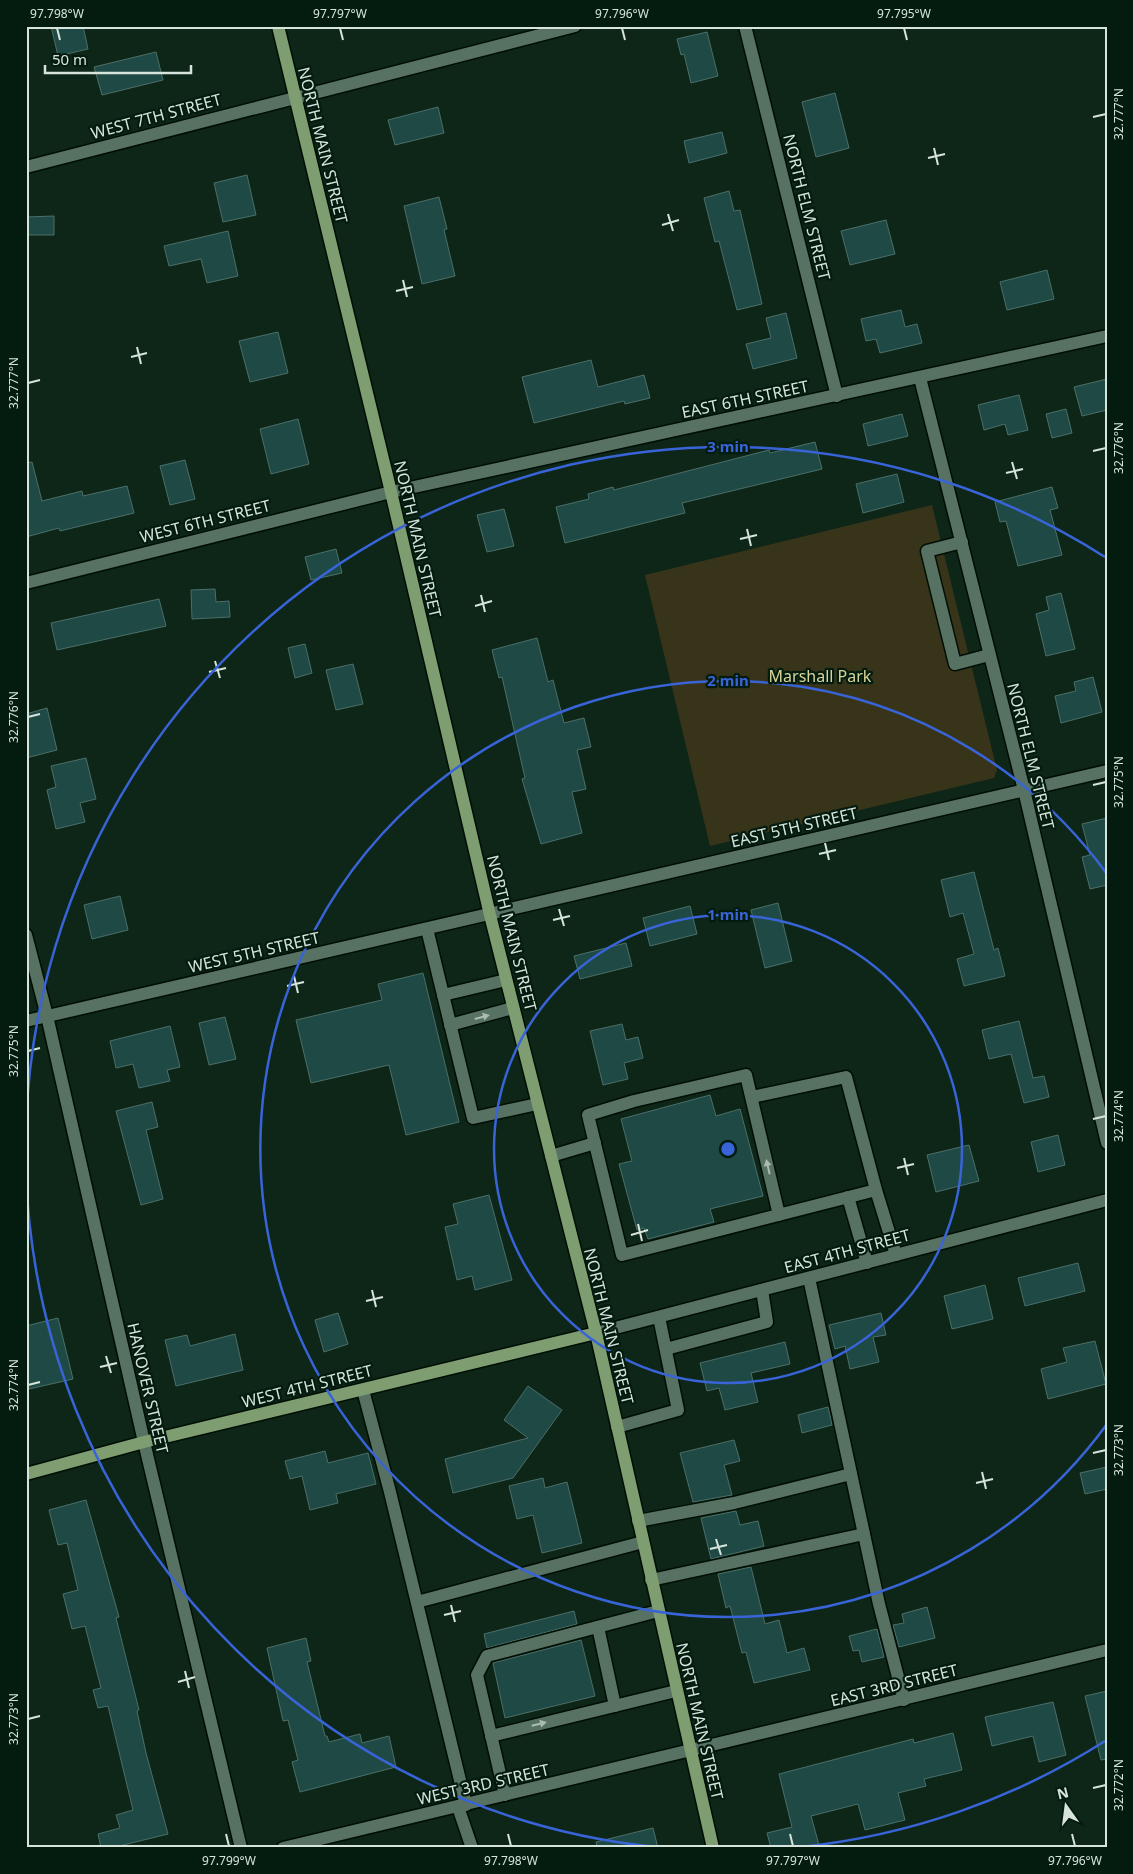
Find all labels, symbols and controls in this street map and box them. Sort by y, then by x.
text: 97.798°W [30,5,84,22]
text: 97.797°W [313,5,367,22]
text: 97.796°W [595,5,649,22]
text: 97.795°W [877,5,931,22]
scale bar [45,42,191,74]
text: 50 m [52,49,87,69]
street label: NORTH MAIN STREET [293,65,353,226]
street label: WEST 7TH STREET [88,88,224,144]
text: 32.777°N [1110,88,1127,140]
street label: NORTH ELM STREET [778,132,836,282]
text: 32.777°N [5,357,22,409]
street label: EAST 6TH STREET [679,375,811,423]
text: 32.776°N [1110,422,1127,474]
text: 3 min [707,436,749,456]
street label: NORTH MAIN STREET [389,458,447,620]
street label: WEST 6TH STREET [137,494,273,548]
park label: Marshall Park [769,665,872,687]
text: 2 min [707,670,749,690]
street label: NORTH ELM STREET [1002,681,1060,831]
text: 32.776°N [5,691,22,743]
text: 32.775°N [1110,756,1127,808]
street label: EAST 5TH STREET [729,802,860,852]
street label: NORTH MAIN STREET [482,853,542,1014]
text: 1 min [707,904,749,924]
street label: WEST 5TH STREET [186,926,322,978]
one-way arrow [474,1013,489,1021]
text: 32.775°N [5,1025,22,1077]
text: 32.774°N [1110,1090,1127,1142]
centre of rings [719,1140,737,1158]
one-way arrow [764,1160,772,1175]
street label: EAST 4TH STREET [782,1224,912,1278]
street label: NORTH MAIN STREET [579,1246,639,1407]
street label: HANOVER STREET [122,1320,174,1456]
text: 32.774°N [5,1359,22,1411]
street label: WEST 4TH STREET [239,1359,375,1413]
text: 32.773°N [1110,1424,1127,1476]
street label: NORTH MAIN STREET [671,1640,729,1802]
street label: EAST 3RD STREET [828,1659,960,1711]
text: 32.773°N [5,1693,22,1745]
one-way arrow [531,1720,546,1728]
street label: WEST 3RD STREET [415,1758,551,1810]
text: 32.772°N [1110,1759,1127,1811]
north arrow [1040,1782,1090,1832]
text: N [1055,1782,1071,1803]
text: 97.799°W [202,1852,256,1869]
text: 97.798°W [484,1852,538,1869]
text: 97.797°W [766,1852,820,1869]
text: 97.796°W [1048,1852,1102,1869]

